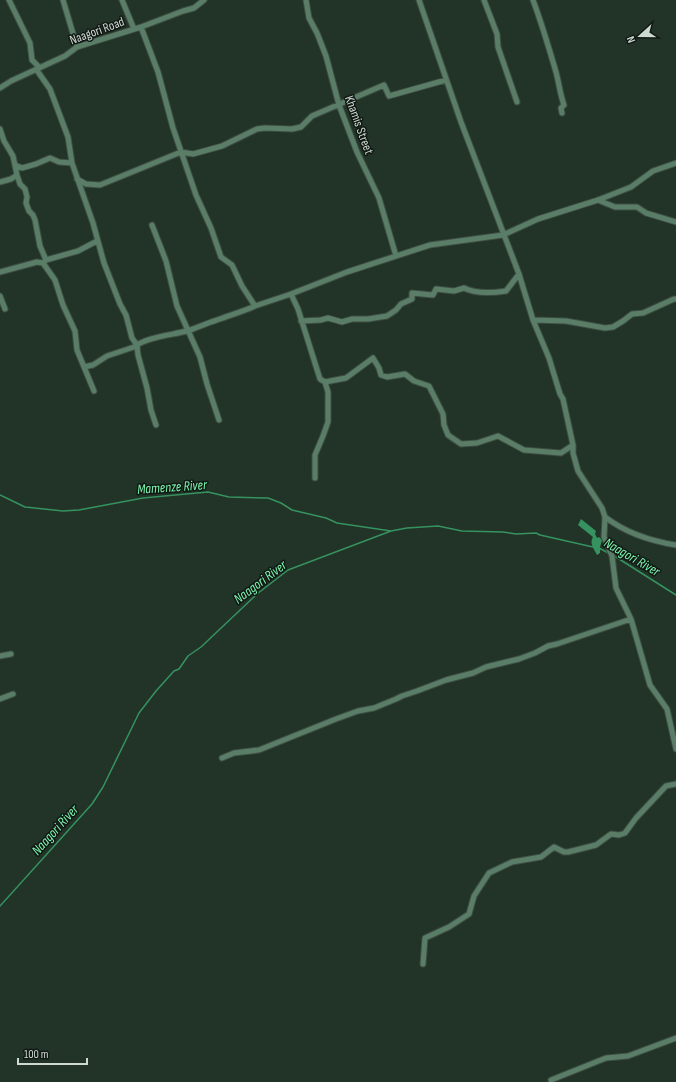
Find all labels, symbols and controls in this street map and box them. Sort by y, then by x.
street label: Naagori Road [67,14,127,48]
north arrow [620,16,660,56]
text: N [624,34,638,44]
street label: Khamis Street [341,93,377,157]
water label: Mamenze River [137,476,208,498]
water label: Naagori River [601,534,664,580]
water label: Naagori River [230,556,291,607]
water label: Naagori River [28,801,83,859]
scale bar [18,1040,87,1066]
text: 100 m [24,1047,49,1062]

